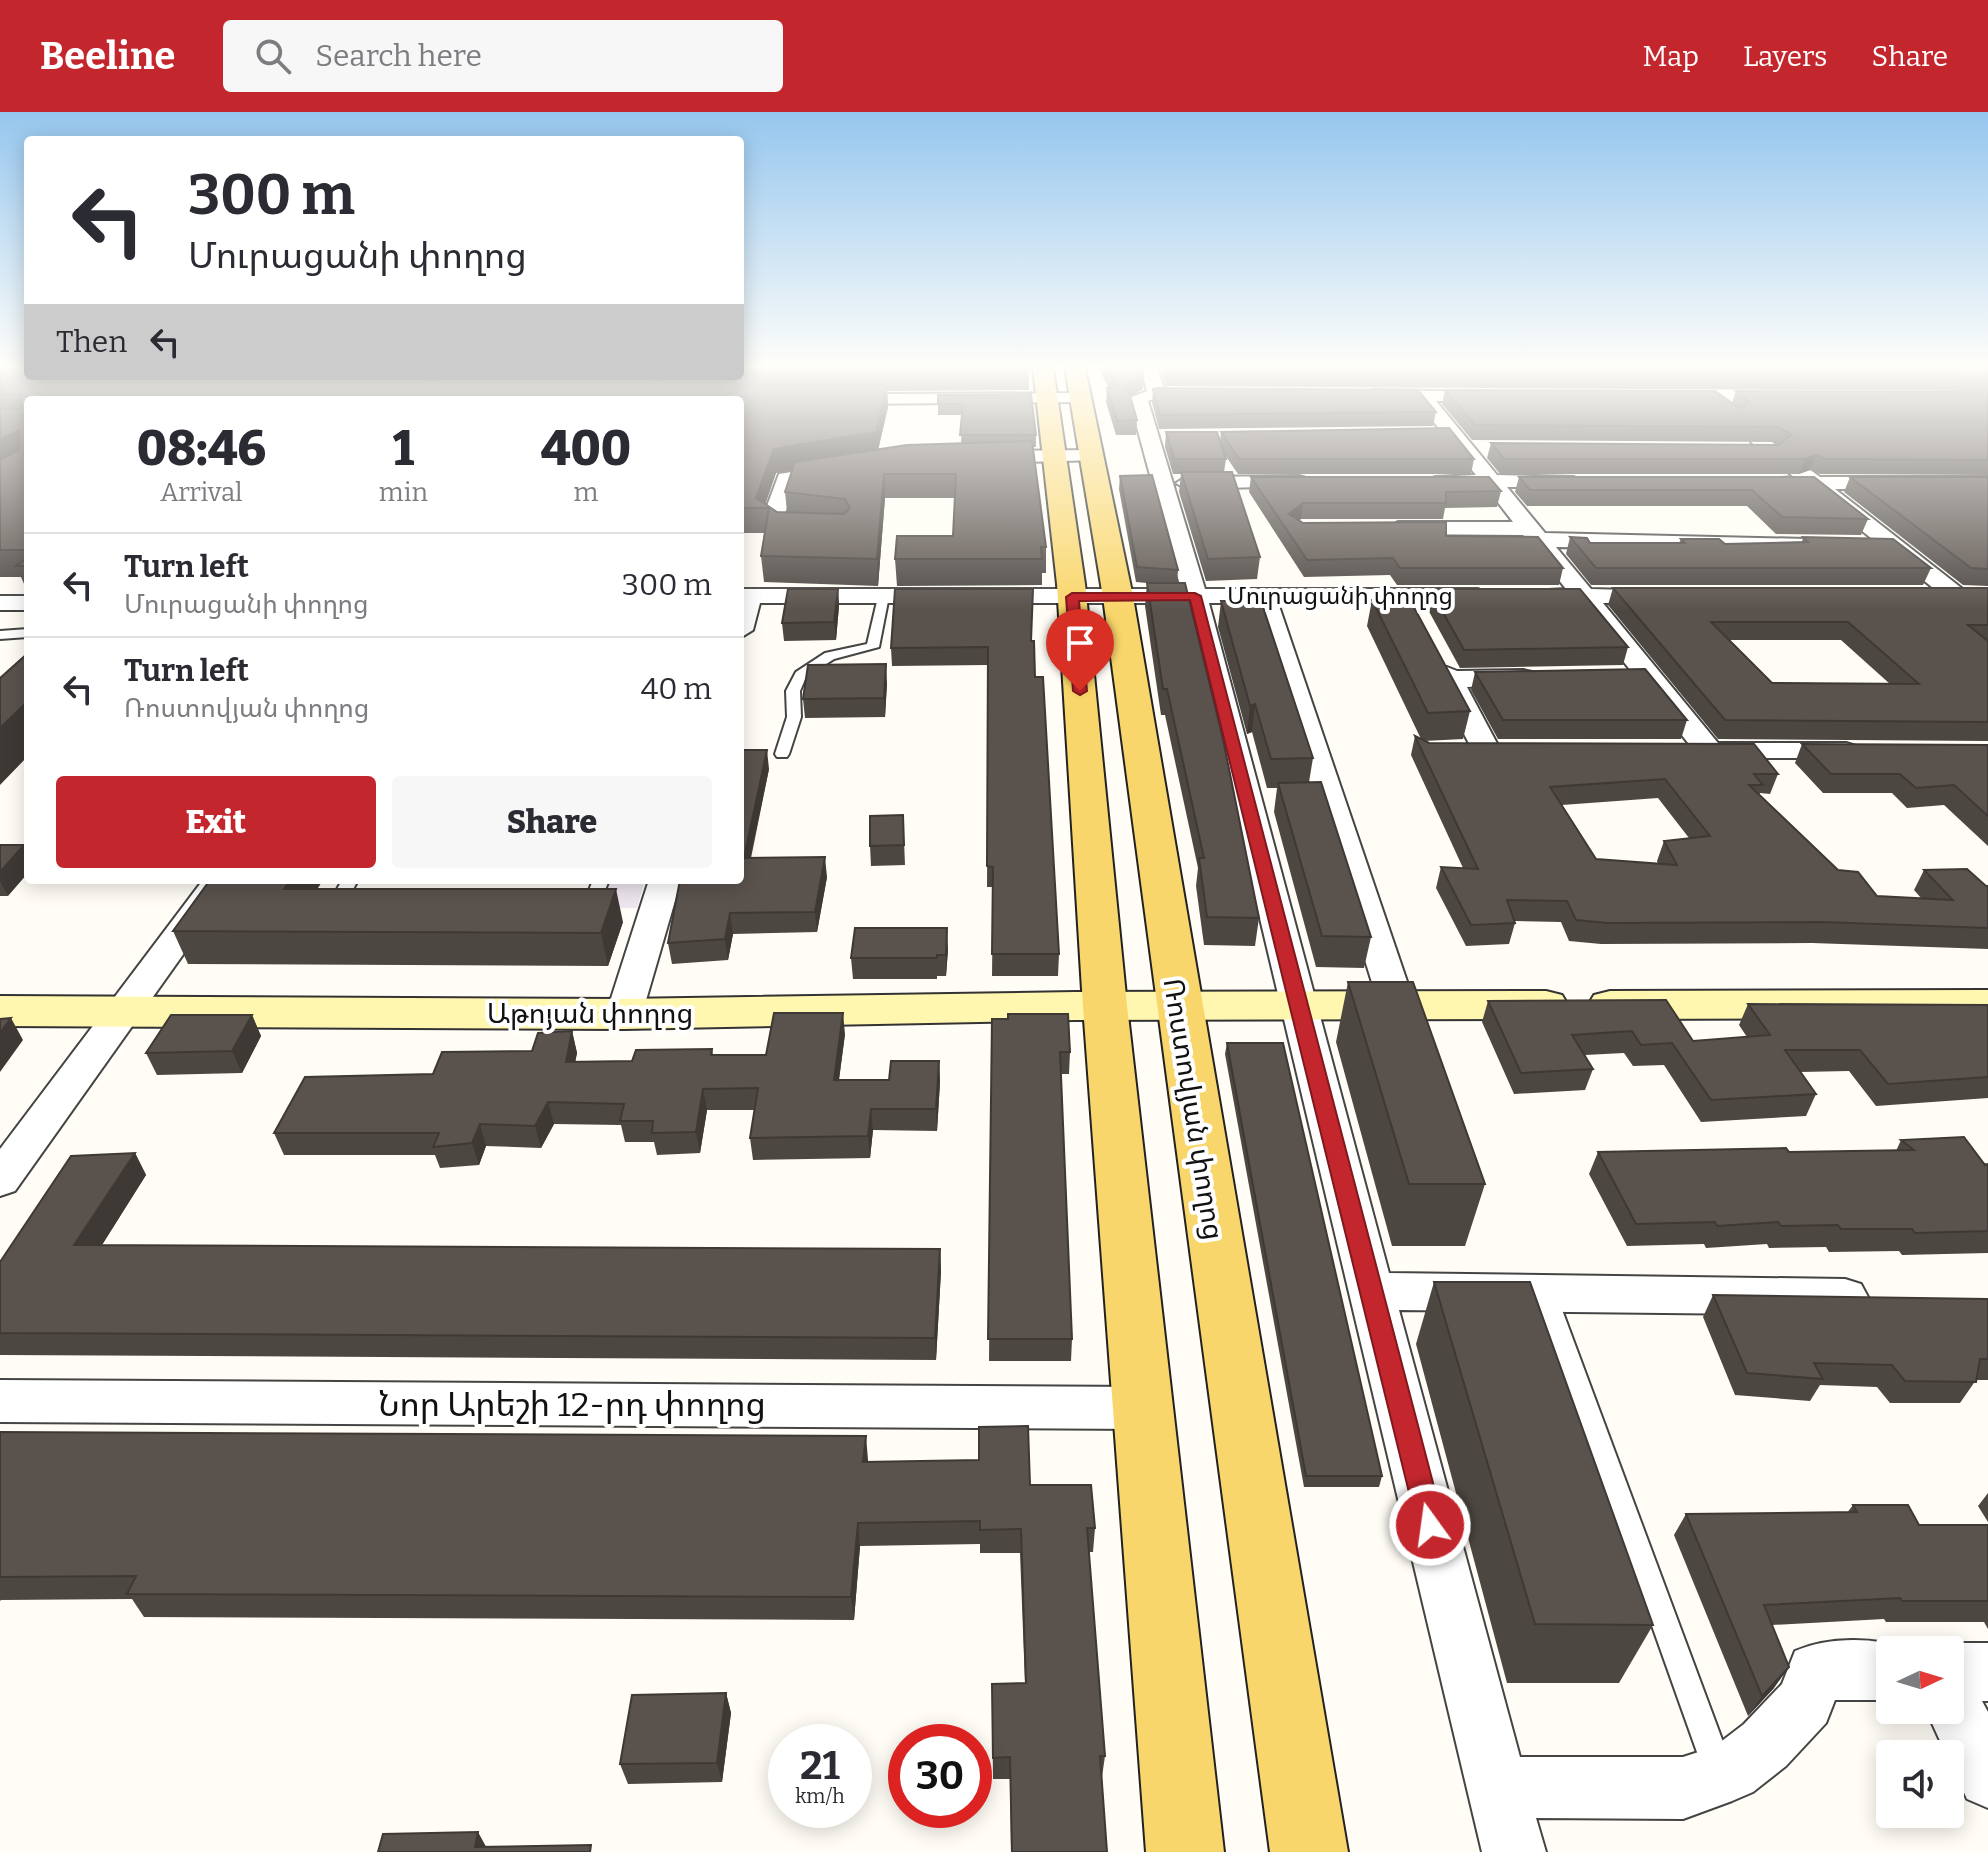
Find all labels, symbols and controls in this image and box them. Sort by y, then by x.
search box [223,20,783,92]
text: Beeline [40,33,175,79]
icon: search [251,34,295,78]
text: Search here [315,38,482,74]
text: Map [1642,40,1699,73]
text: Layers [1743,40,1827,73]
text: Share [1871,40,1948,73]
text: 300 m [188,162,355,229]
icon: left [56,168,160,272]
text: Մուրացանի փողոց [188,234,527,278]
icon: left [143,320,187,364]
text: Then [56,324,127,360]
text: 08:46 [137,420,266,478]
text: 1 [393,420,414,478]
text: 400 [541,420,631,478]
text: Arrival [160,477,243,508]
text: min [379,477,428,508]
text: m [574,477,598,508]
text: Turn left [124,549,249,585]
icon: left [56,563,100,607]
text: 300 m [622,567,712,603]
street label: Մուրացանի փողոց [1227,582,1453,610]
text: Մուրացանի փողոց [124,589,369,620]
pin [1046,609,1114,691]
icon: arrive [1058,621,1102,665]
text: Turn left [124,653,249,689]
icon: left [56,667,100,711]
text: 40 m [641,671,712,707]
text: Ռոստովյան փողոց [124,693,369,724]
button: Exit [56,776,376,868]
button: Share [392,776,712,868]
street label: Ռոստովյան փողոց [1157,976,1230,1242]
street label: Աթոյան փողոց [487,997,693,1030]
street label: Նոր Արեշի 12-րդ փողոց [378,1384,766,1425]
position arrow [1388,1483,1472,1567]
north arrow [1876,1636,1964,1724]
map controls [1876,1636,1964,1828]
speed limit sign: 30 [888,1724,992,1828]
button: sound [1876,1740,1964,1828]
text: 21 [800,1742,840,1790]
text: km/h [795,1784,845,1808]

